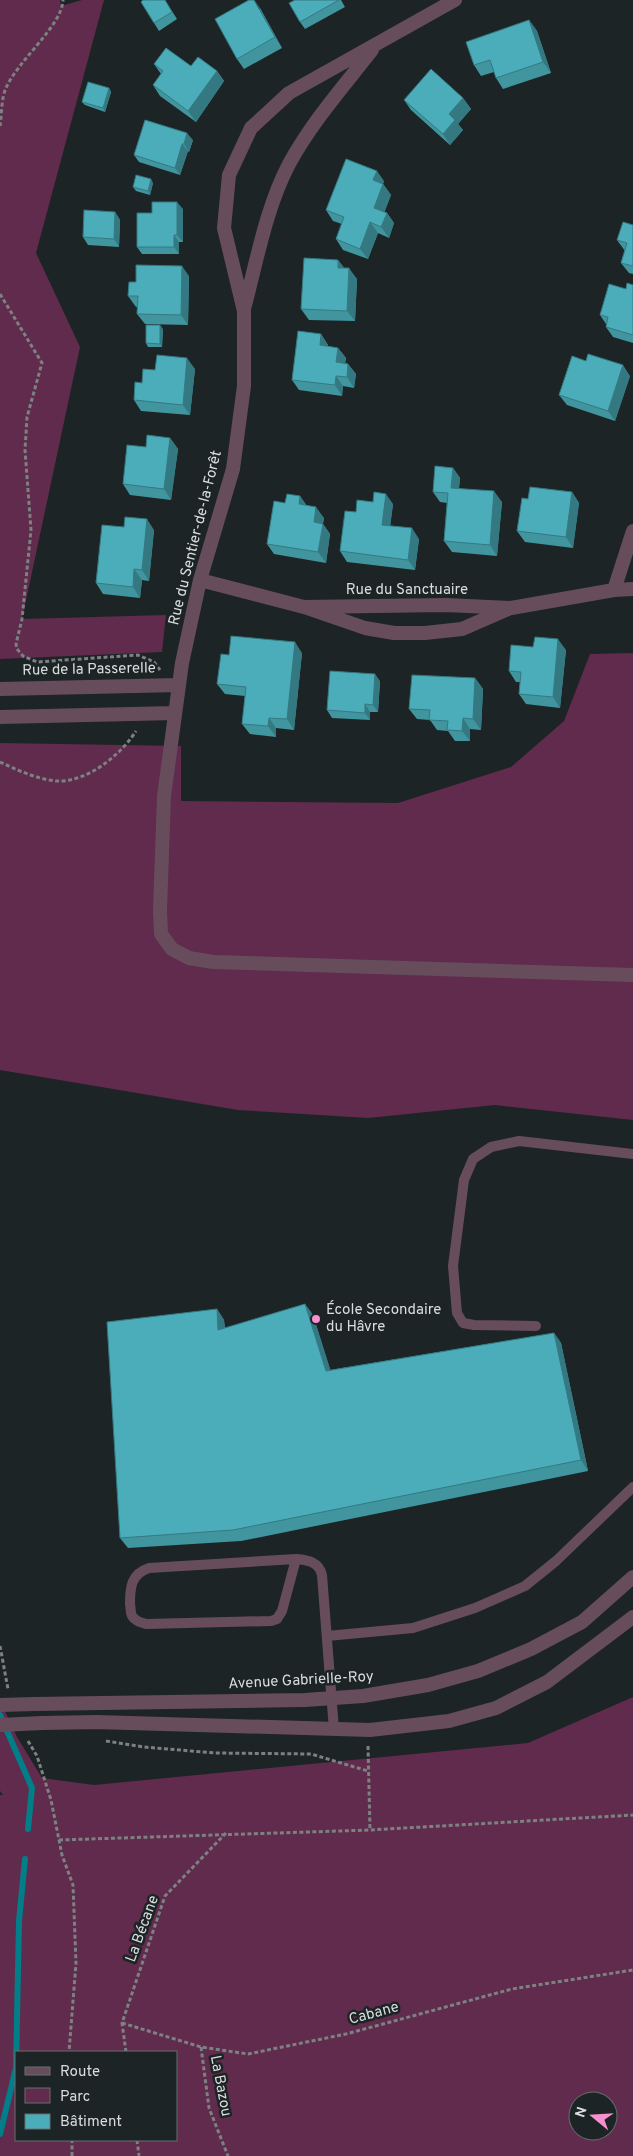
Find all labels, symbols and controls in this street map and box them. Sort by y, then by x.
street label: Rue du Sentier-de-la-Forêt [165,449,227,627]
street label: Rue du Sanctuaire [346,581,468,600]
street label: Rue de la Passerelle [22,659,156,681]
place label: École Secondaire du Hâvre [326,1300,441,1337]
marker: École Secondaire du Hâvre [310,1313,322,1325]
street label: Avenue Gabrielle-Roy [228,1668,374,1694]
street label: La Bécane [122,1893,164,1965]
street label: Cabane [347,1998,401,2030]
legend [15,2051,178,2141]
street label: La Bazou [205,2054,235,2118]
text: Route [60,2063,100,2082]
text: Parc [60,2088,90,2107]
north arrow [568,2091,618,2141]
text: N [572,2105,592,2120]
text: Bâtiment [60,2113,122,2132]

